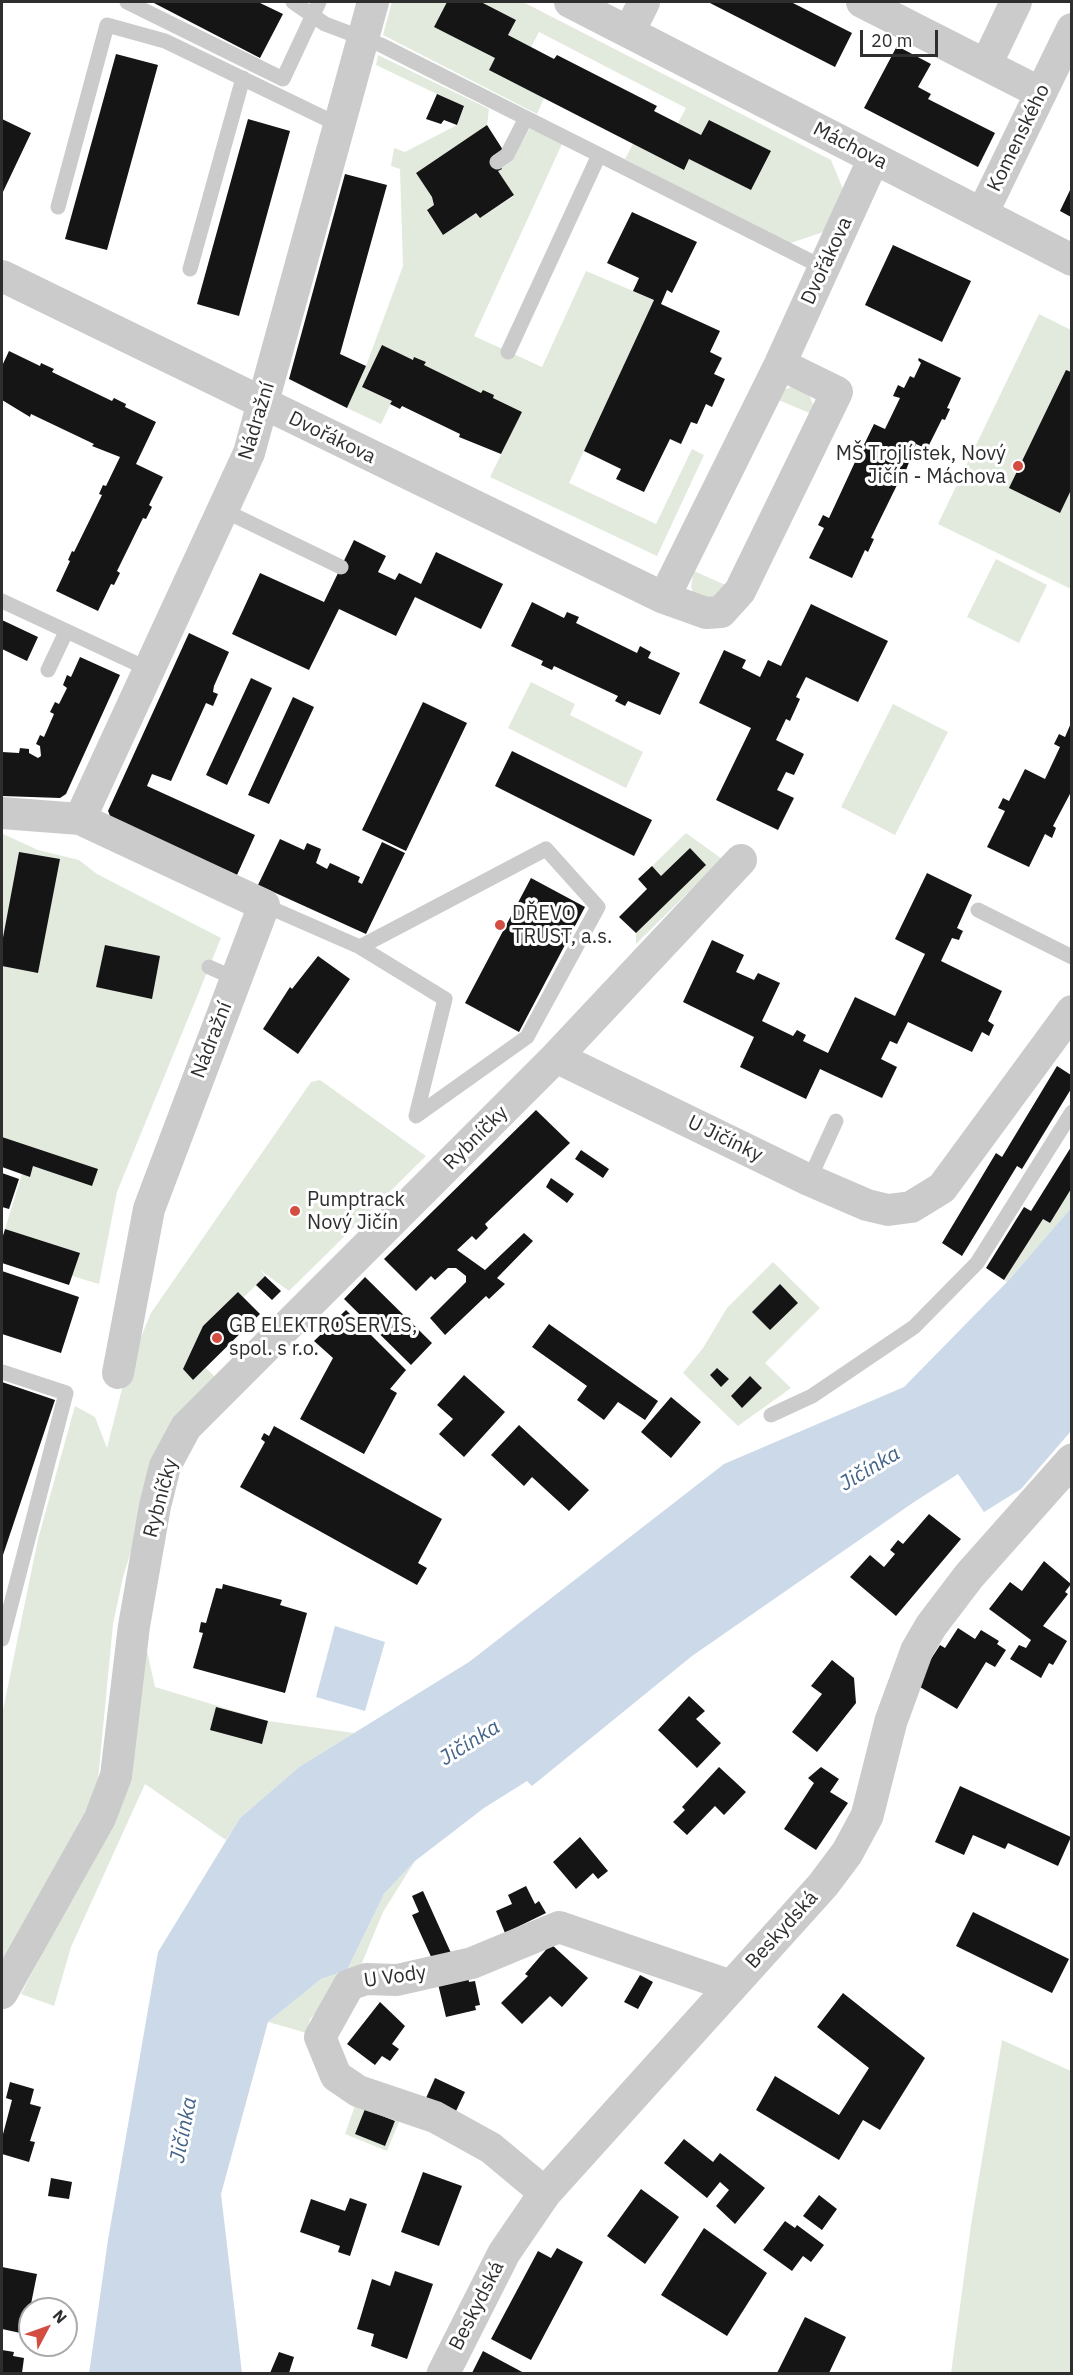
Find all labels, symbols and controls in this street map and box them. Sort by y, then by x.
scale bar [863,18,941,56]
text: 20 m [871,29,913,52]
street label: Komenského [983,80,1055,196]
street label: Máchova [809,117,891,175]
street label: Dvořákova [796,213,858,309]
street label: Nádražní [234,379,280,463]
street label: Dvořákova [285,407,379,469]
place label: MŠ Trojlístek, Nový Jičín - Máchova [836,442,1006,489]
marker: MŠ Trojlístek, Nový Jičín - Máchova [1011,459,1025,473]
place label: DŘEVO TRUST, a.s. [512,902,612,949]
marker: DŘEVO TRUST, a.s. [493,918,507,932]
street label: Nádražní [186,998,238,1082]
street label: Rybníčky [439,1101,513,1175]
street label: U Jičínky [684,1111,766,1167]
place label: Pumptrack Nový Jičín [307,1188,405,1235]
marker: Pumptrack Nový Jičín [288,1204,302,1218]
place label: GB ELEKTROSERVIS, spol. s r.o. [229,1314,417,1361]
marker: GB ELEKTROSERVIS, spol. s r.o. [210,1331,224,1345]
water label: Jičínka [835,1441,905,1497]
street label: Rybníčky [139,1456,183,1540]
water label: Jičínka [435,1715,505,1771]
street label: Beskydská [741,1886,823,1974]
street label: U Vody [362,1961,428,1993]
water label: Jičínka [165,2095,203,2165]
street label: Beskydská [444,2257,510,2355]
north arrow [18,2297,78,2357]
text: N [49,2306,71,2327]

